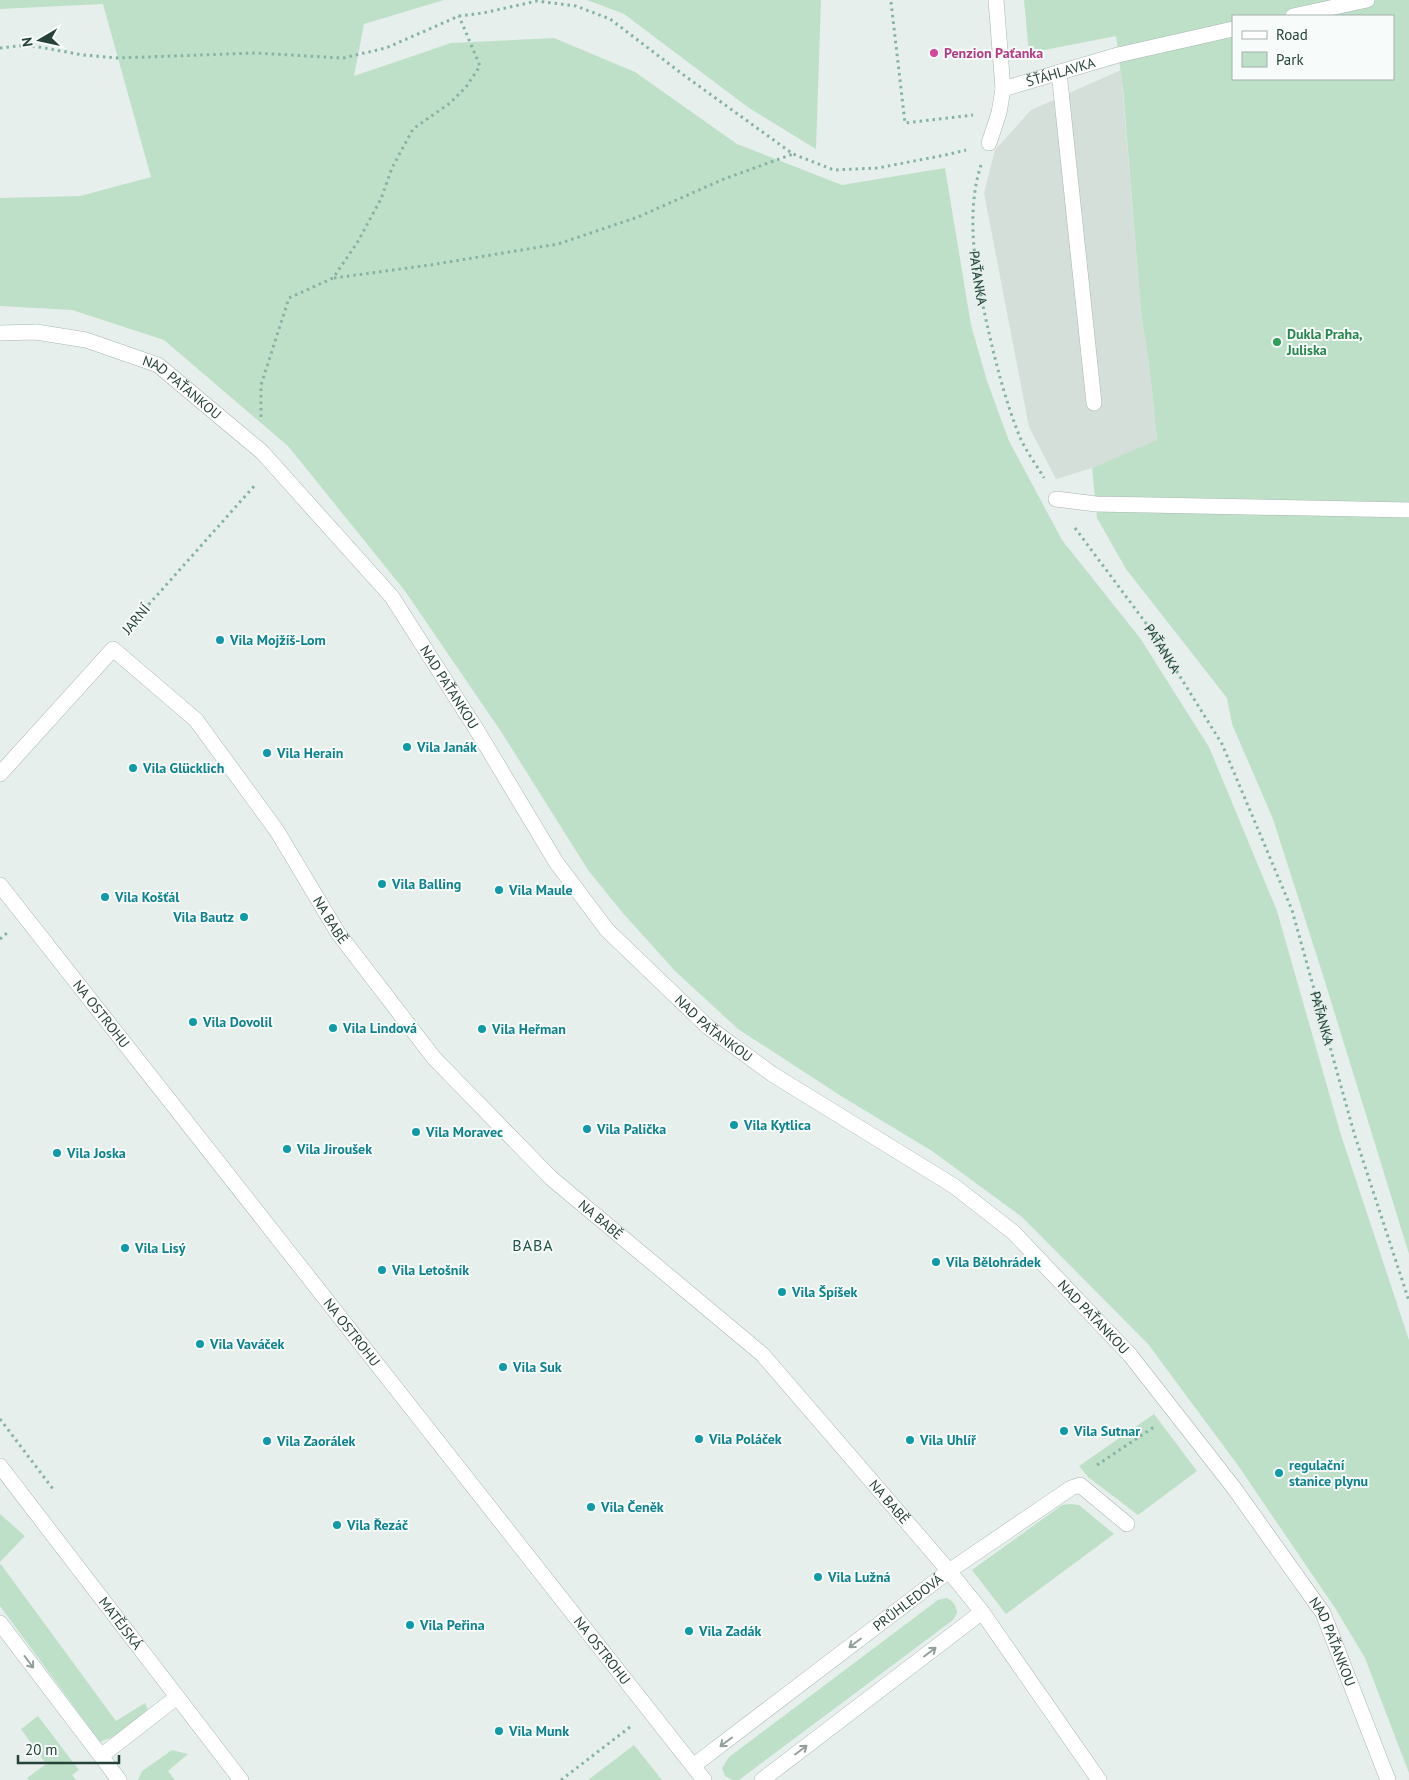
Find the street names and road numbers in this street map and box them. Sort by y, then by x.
street label: ŠŤÁHLAVKA [1024,53,1098,91]
street label: PAŤANKA [965,250,992,308]
street label: NAD PAŤANKOU [140,351,225,423]
street label: JARNÍ [118,599,154,639]
street label: PAŤANKA [1140,620,1185,677]
street label: NAD PAŤANKOU [416,642,483,732]
street label: NA BABĚ [309,893,352,948]
street label: NA OSTROHU [69,976,134,1051]
street label: PAŤANKA [1306,989,1338,1048]
street label: NAD PAŤANKOU [671,991,756,1066]
street label: NA BABĚ [575,1196,627,1243]
street label: NAD PAŤANKOU [1054,1276,1133,1358]
street label: NA OSTROHU [320,1295,384,1370]
street label: NA BABĚ [865,1476,913,1528]
street label: PRŮHLEDOVÁ [869,1569,947,1635]
street label: MATĚJSKÁ [95,1593,147,1654]
street label: NAD PAŤANKOU [1305,1593,1360,1689]
street label: NA OSTROHU [570,1613,634,1688]

